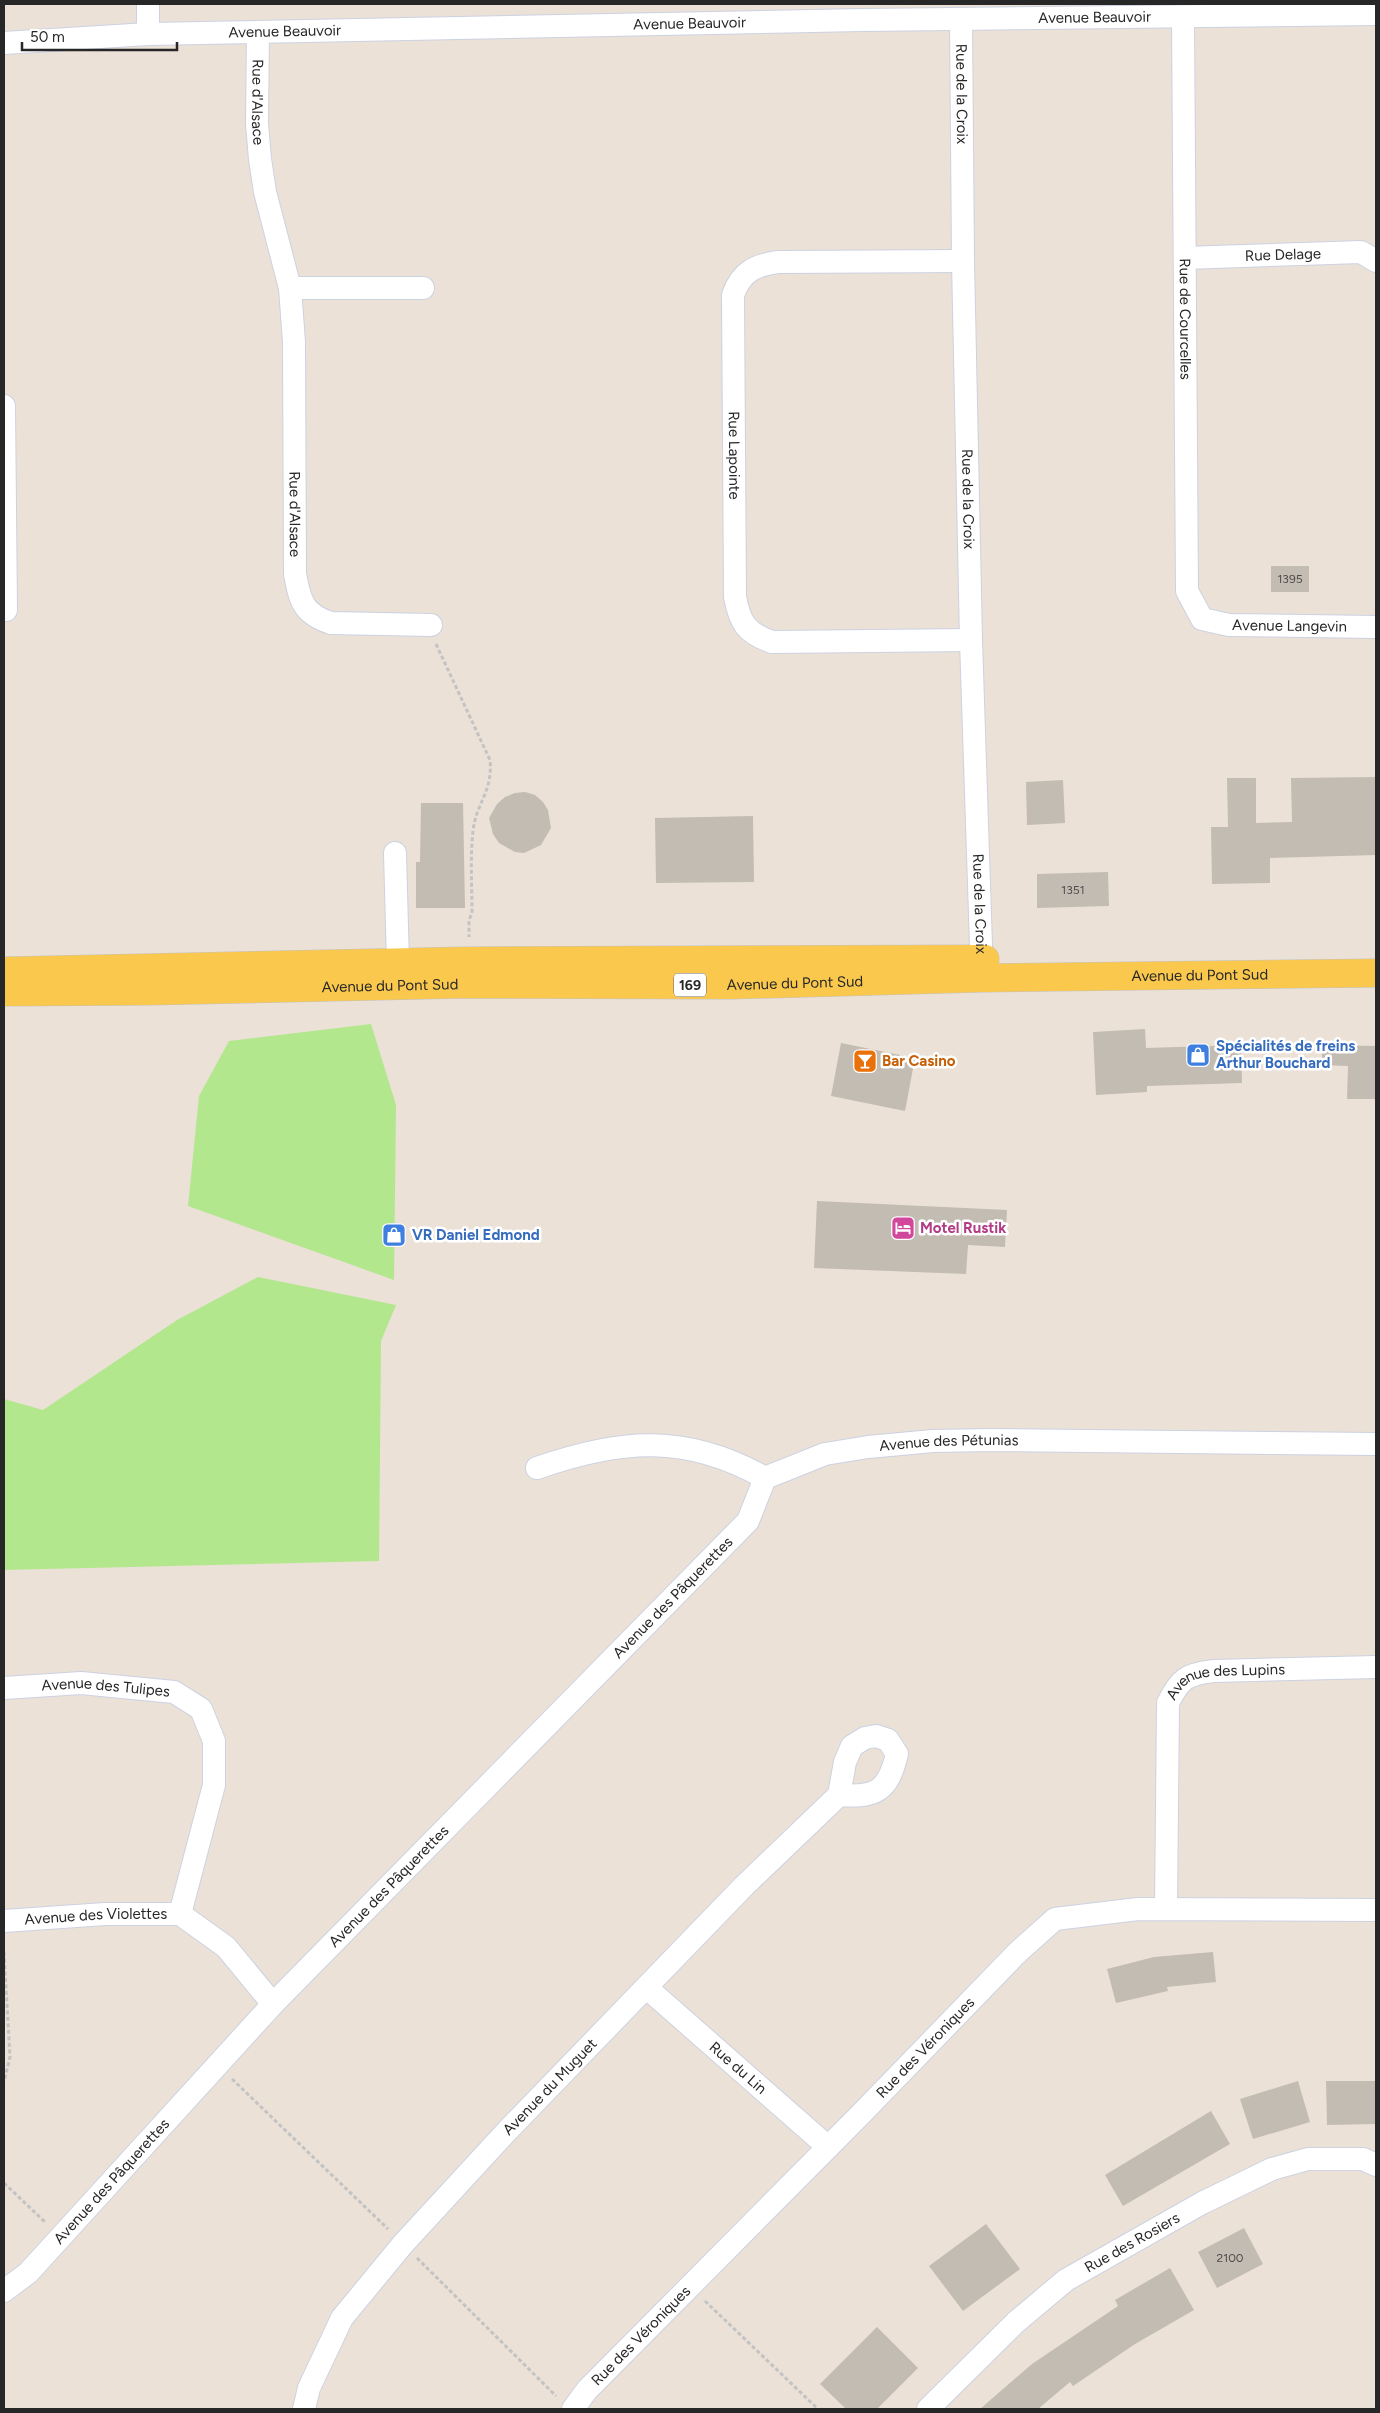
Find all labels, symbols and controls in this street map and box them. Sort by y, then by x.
street label: Avenue Beauvoir [1038,8,1151,27]
street label: Avenue Beauvoir [633,13,746,33]
scale bar [22,20,178,52]
street label: Avenue Beauvoir [228,21,341,41]
text: 50 m [30,28,65,46]
street label: Rue de la Croix [952,44,971,144]
street label: Rue d'Alsace [248,59,268,146]
street label: Rue Delage [1245,244,1321,265]
street label: Rue de Courcelles [1176,258,1195,380]
street label: Rue Lapointe [725,411,743,500]
street label: Rue de la Croix [958,449,978,549]
street label: Rue d'Alsace [286,471,304,557]
house number: 1395 [1277,572,1303,586]
street label: Avenue Langevin [1232,616,1347,636]
street label: Rue de la Croix [969,853,990,954]
house number: 1351 [1061,883,1085,897]
street label: Avenue du Pont Sud [1131,965,1268,985]
street label: Avenue du Pont Sud [726,972,864,994]
road number: 169 [674,974,706,996]
street label: Avenue du Pont Sud [321,975,459,996]
place label: Spécialités de freins Arthur Bouchard [1216,1037,1355,1072]
shop icon: Spécialités de freins Arthur Bouchard [1185,1042,1211,1068]
bar icon: Bar Casino [852,1048,878,1074]
place label: Bar Casino [882,1052,956,1070]
hotel icon: Motel Rustik [890,1215,916,1241]
place label: Motel Rustik [920,1219,1006,1237]
shop icon: VR Daniel Edmond [381,1222,407,1248]
place label: VR Daniel Edmond [412,1226,540,1244]
street label: Avenue des Pétunias [878,1431,1019,1455]
street label: Avenue des Pâquerettes [609,1533,736,1662]
street label: Avenue des Lupins [1162,1660,1285,1703]
street label: Avenue des Tulipes [41,1674,171,1701]
street label: Avenue des Pâquerettes [325,1822,453,1951]
street label: Avenue des Violettes [24,1905,167,1929]
street label: Rue des Véroniques [873,1993,978,2102]
street label: Avenue du Muguet [499,2034,601,2139]
street label: Rue du Lin [706,2038,770,2098]
street label: Avenue des Pâquerettes [50,2115,173,2248]
street label: Rue des Rosiers [1081,2209,1183,2277]
house number: 2100 [1216,2251,1244,2265]
street label: Rue des Véroniques [587,2282,694,2389]

